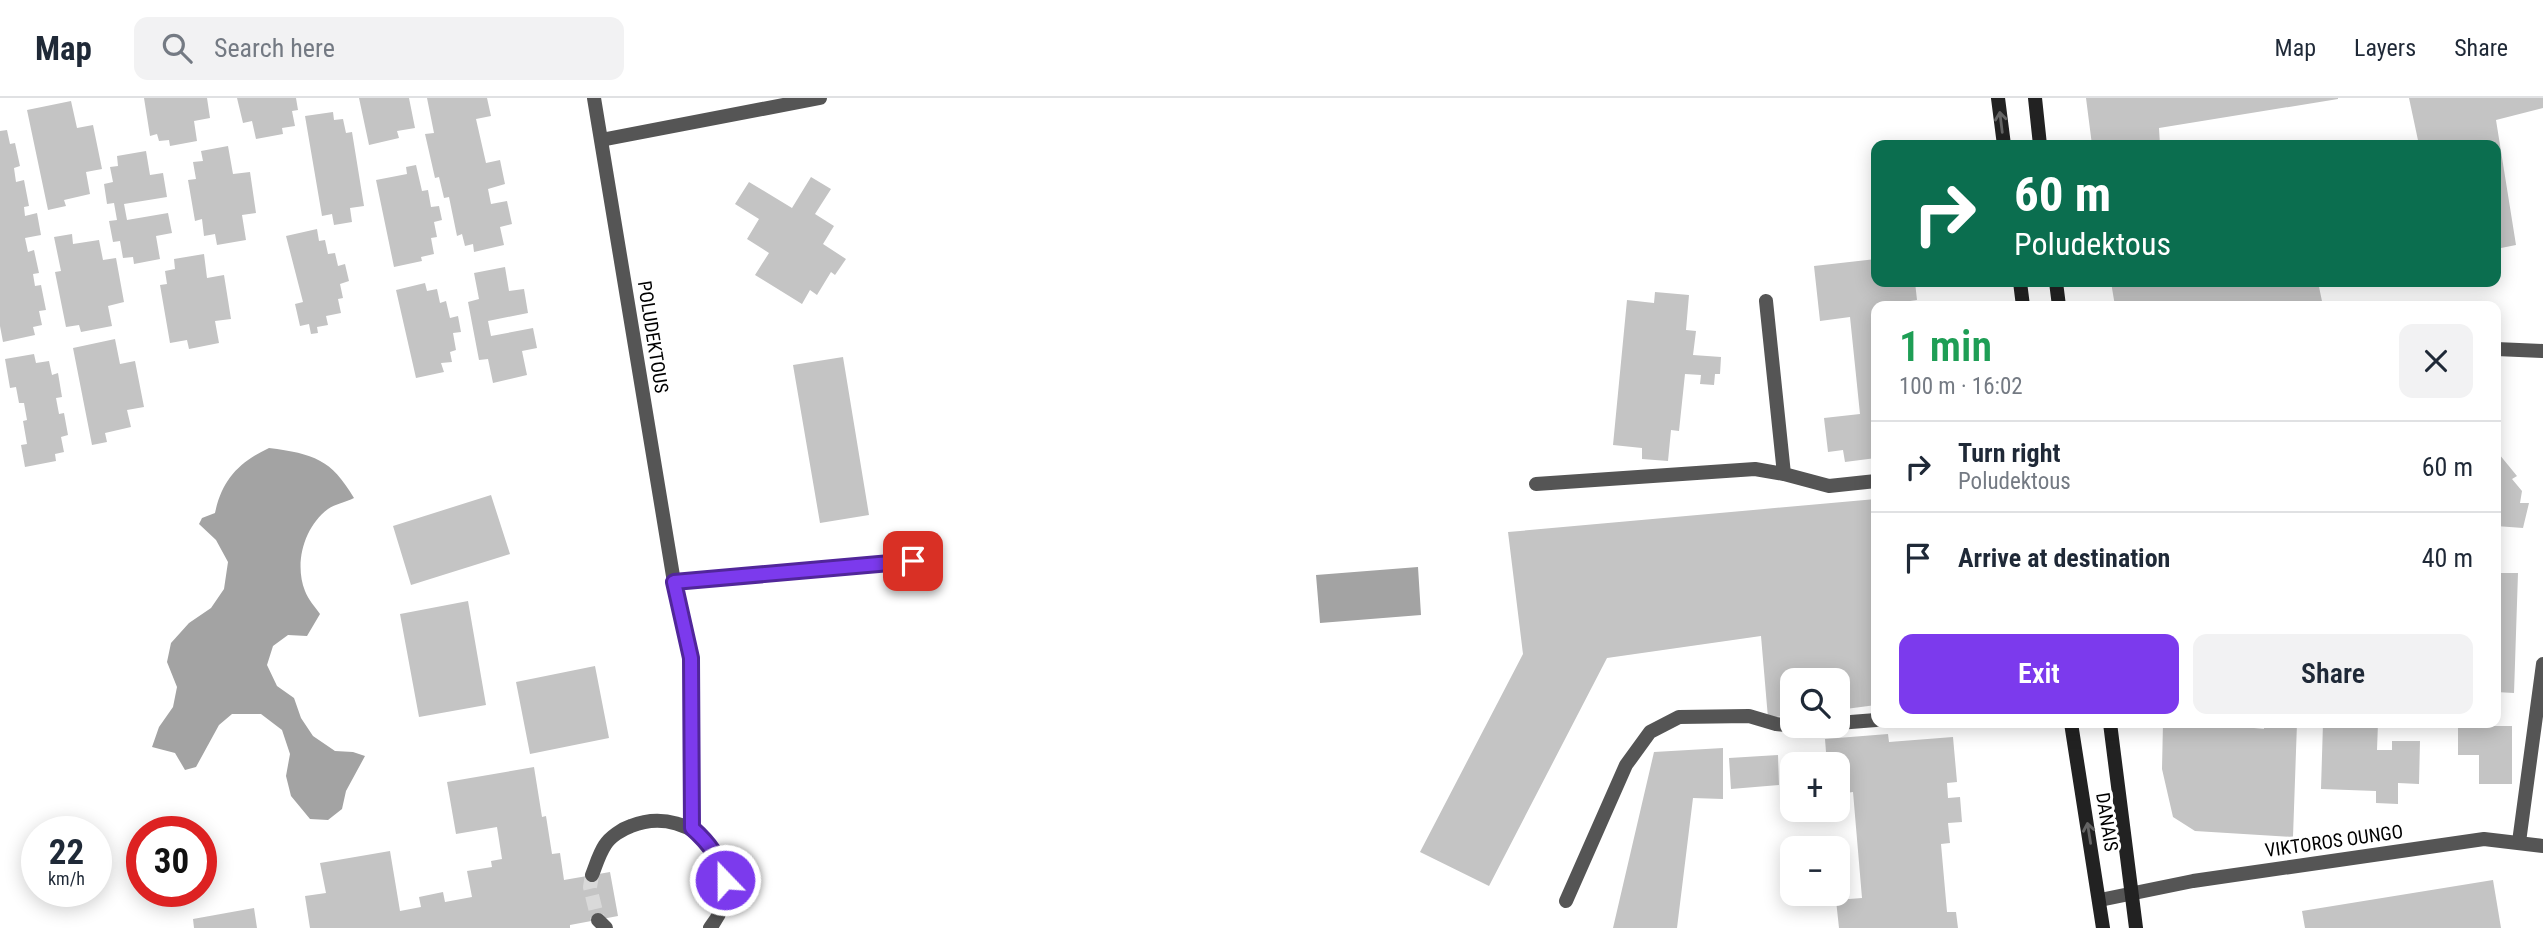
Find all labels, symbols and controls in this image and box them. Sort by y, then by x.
search box [134,17,624,80]
text: Map [35,29,92,68]
icon: search [158,29,196,67]
text: Search here [214,33,335,63]
text: Map [2275,34,2316,62]
text: Layers [2354,34,2416,62]
text: Share [2454,34,2508,62]
one-way arrow [1995,111,2008,133]
text: 60 m [2014,166,2111,223]
icon: right [1899,168,1990,259]
text: Poludektous [2014,225,2171,263]
street label: POLUDEKTOUS [633,279,673,395]
text: 1 min [1899,322,1992,371]
button: close [2399,324,2473,398]
text: 100 m · 16:02 [1899,373,2023,400]
text: Turn right [1958,438,2060,468]
icon: right [1899,448,1937,486]
text: 60 m [2422,452,2473,482]
text: Poludektous [1958,468,2071,495]
pin [883,531,943,591]
icon: arrive [1899,539,1937,577]
icon: arrive [894,542,932,580]
text: Arrive at destination [1958,543,2170,573]
text: 40 m [2422,543,2473,573]
button: Exit [1899,634,2179,714]
button: Share [2193,634,2473,714]
map controls [1780,668,1850,906]
button: search [1780,668,1850,738]
button: + [1780,752,1850,822]
street label: DANAIS [2091,791,2123,853]
speed limit sign: 30 [126,816,217,907]
street label: VIKTOROS OUNGO [2264,820,2404,862]
one-way arrow [2082,822,2095,845]
text: 22 [49,832,84,873]
button: − [1780,836,1850,906]
position arrow [688,843,762,917]
text: km/h [48,868,85,889]

